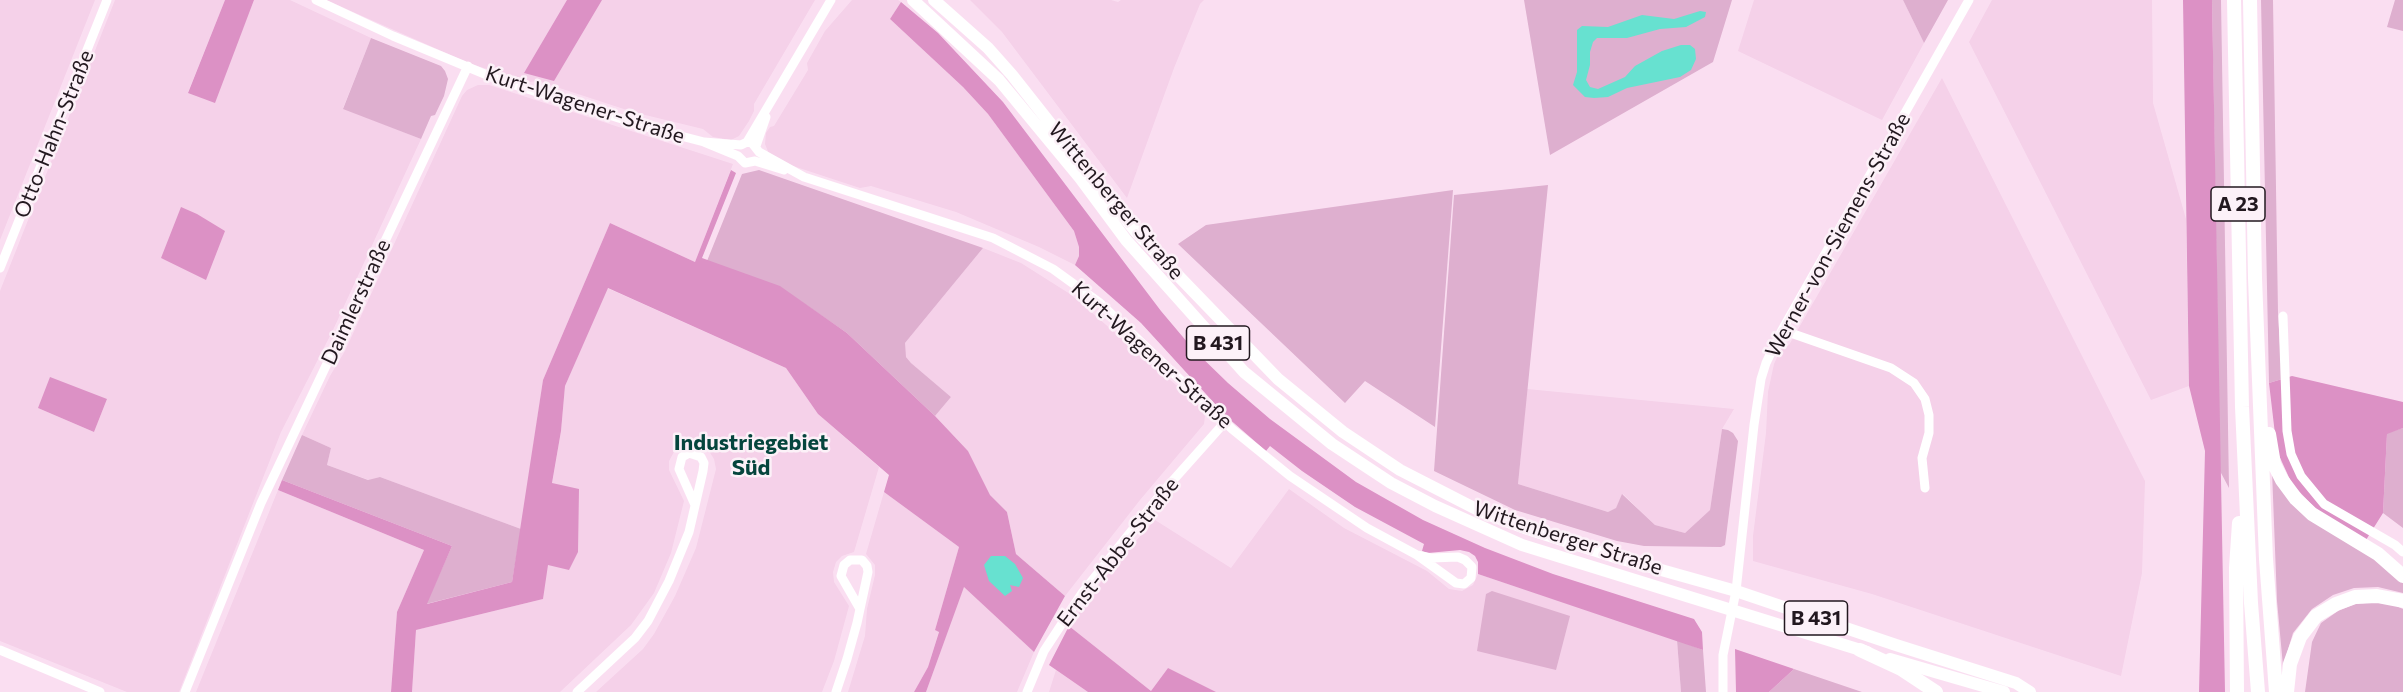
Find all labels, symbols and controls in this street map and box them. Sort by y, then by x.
street label: Otto-Hahn-Straße [9,46,99,222]
street label: Kurt-Wagener-Straße [482,61,688,149]
street label: Werner-von-Siemens-Straße [1760,108,1916,362]
street label: Wittenberger Straße [1043,117,1189,285]
road number: A 23 [2211,187,2265,221]
street label: Daimlerstraße [316,235,396,369]
street label: Kurt-Wagener-Straße [1066,276,1238,434]
road number: B 431 [1186,326,1250,360]
district label: Industriegebiet Süd [674,430,828,482]
street label: Ernst-Abbe-Straße [1052,472,1184,632]
street label: Wittenberger Straße [1470,496,1666,580]
road number: B 431 [1784,601,1848,635]

